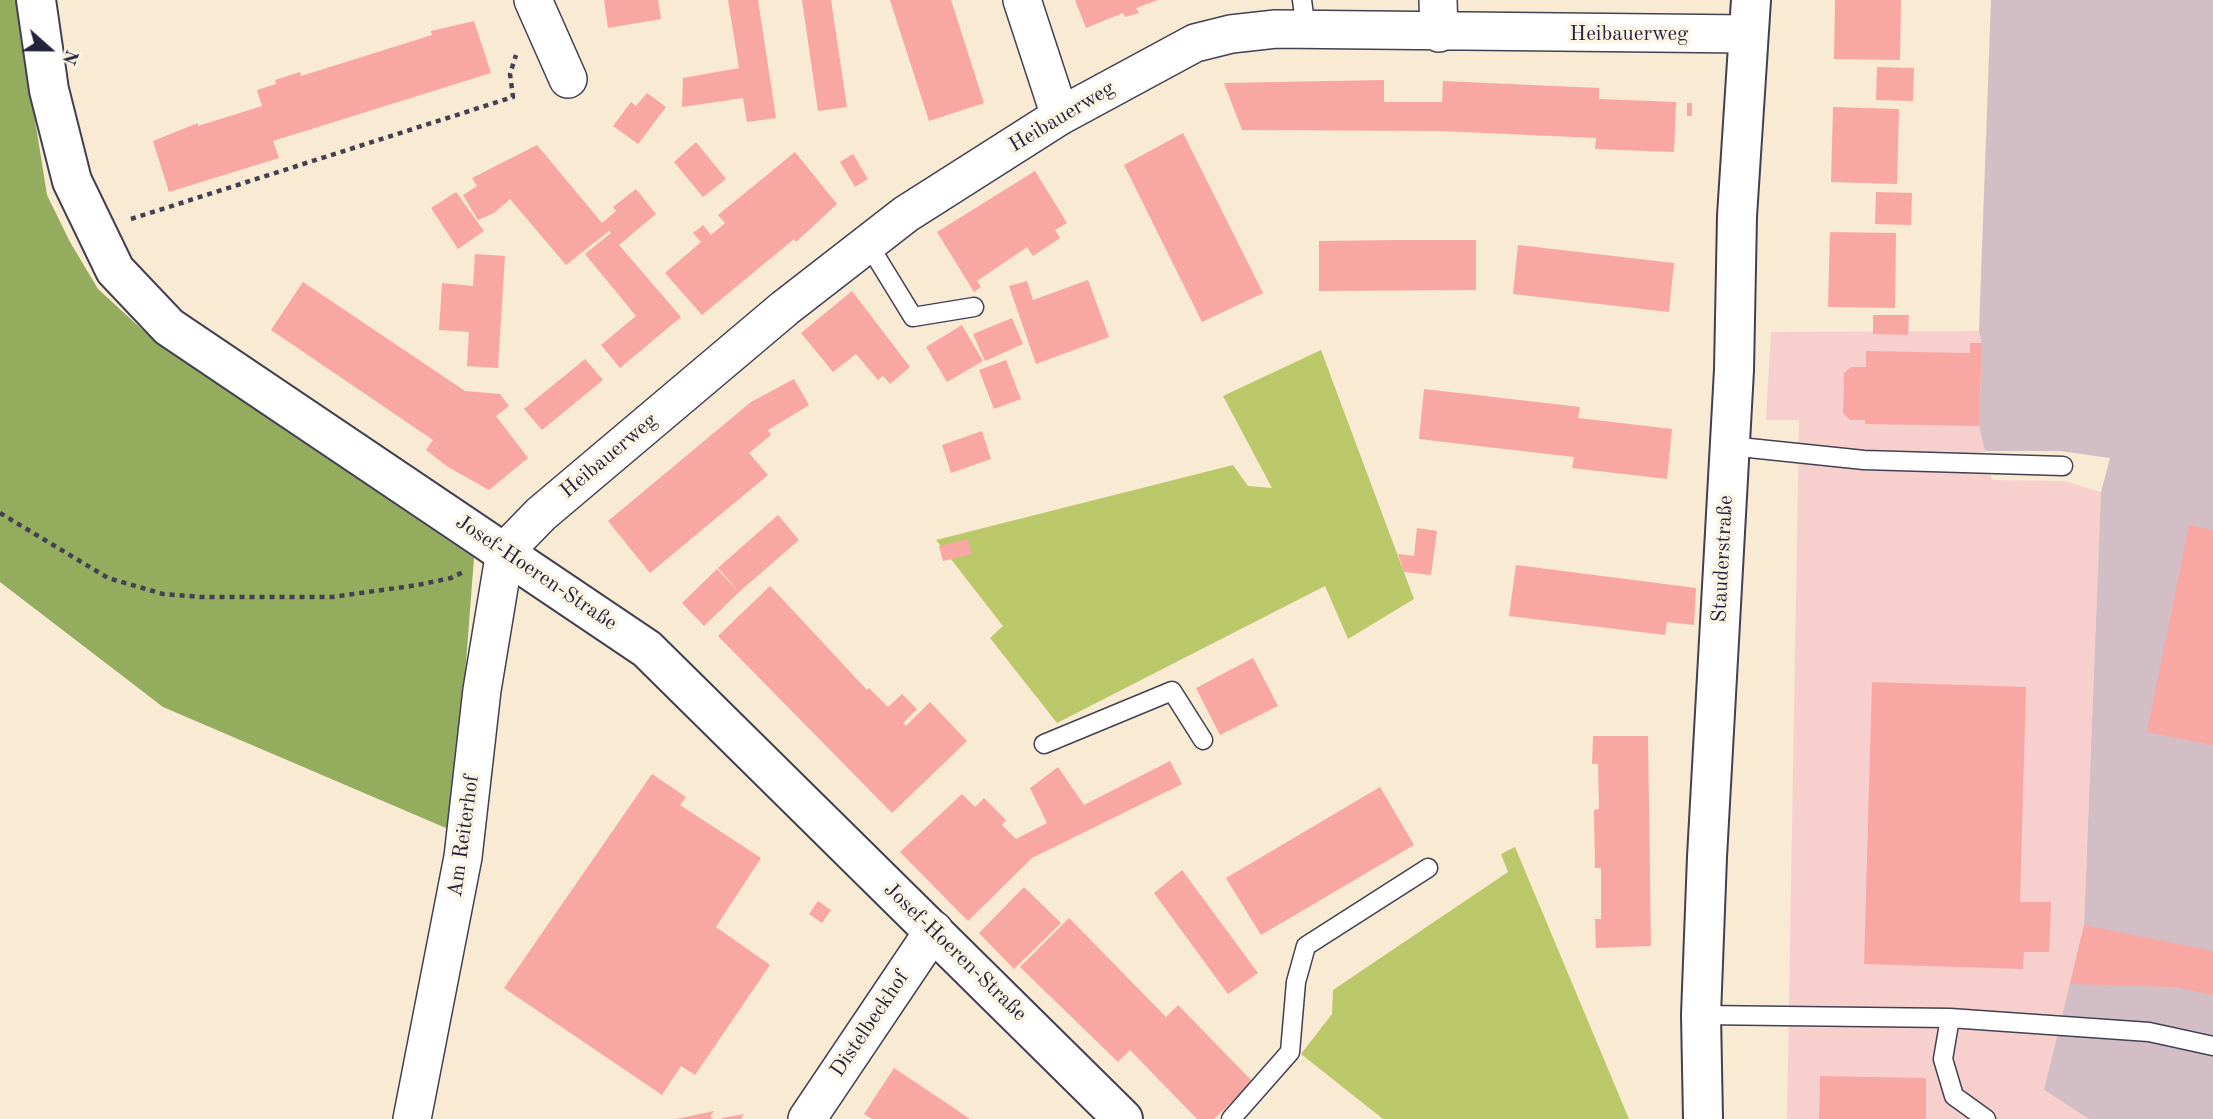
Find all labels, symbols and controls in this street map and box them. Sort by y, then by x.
north arrow [14,14,84,84]
street label: Heibauerweg [1570,21,1688,47]
text: N [58,47,81,67]
street label: Heibauerweg [1005,76,1119,158]
street label: Heibauerweg [555,408,663,504]
street label: Stauderstraße [1707,495,1739,623]
street label: Josef-Hoeren-Straße [450,510,622,636]
street label: Am Reiterhof [443,773,485,899]
street label: Josef-Hoeren-Straße [878,877,1032,1027]
street label: Distelbeckhof [825,966,915,1082]

